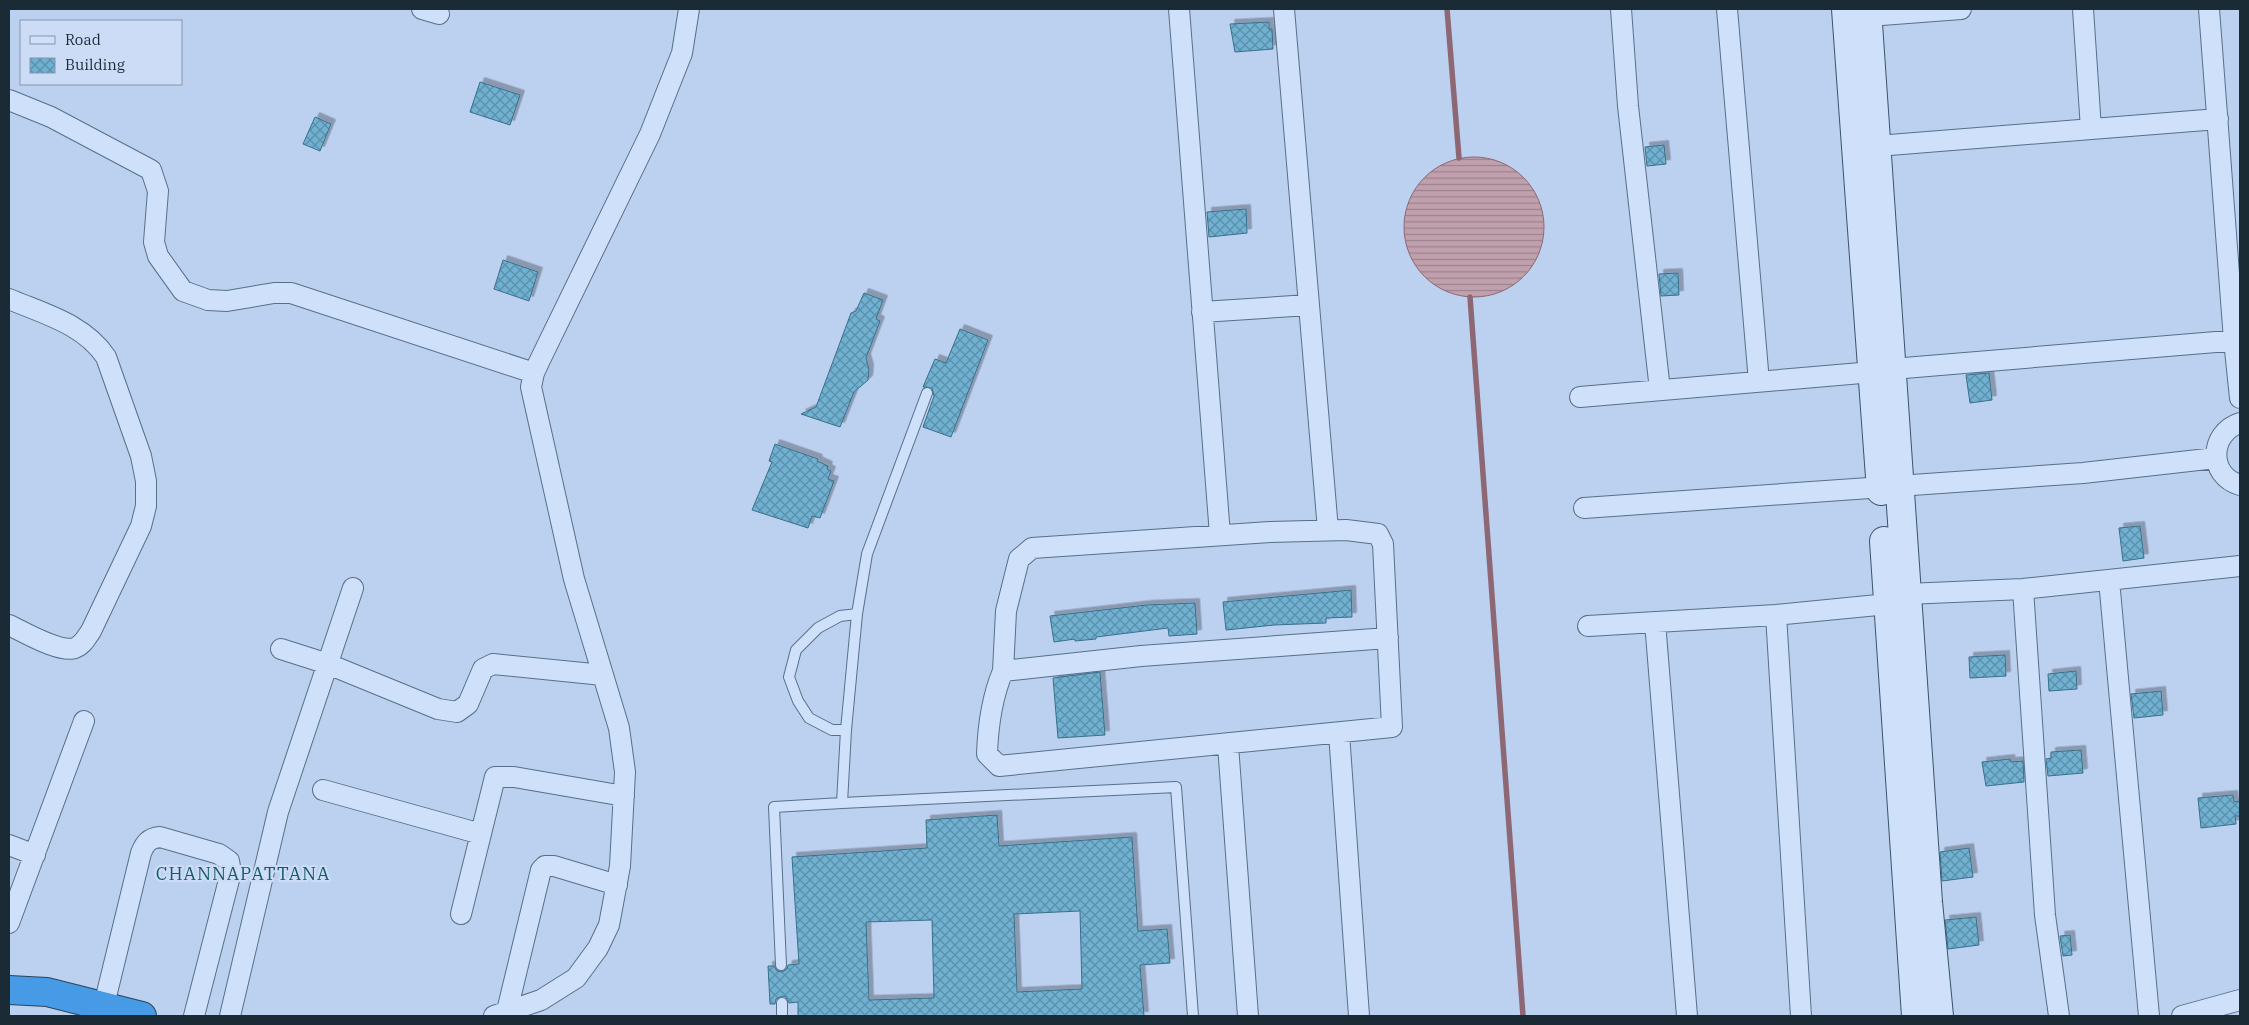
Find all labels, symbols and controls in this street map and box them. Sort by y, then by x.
legend [20,20,182,85]
text: Road [65,30,101,49]
text: Building [65,55,125,74]
district label: CHANNAPATTANA [156,862,330,885]

